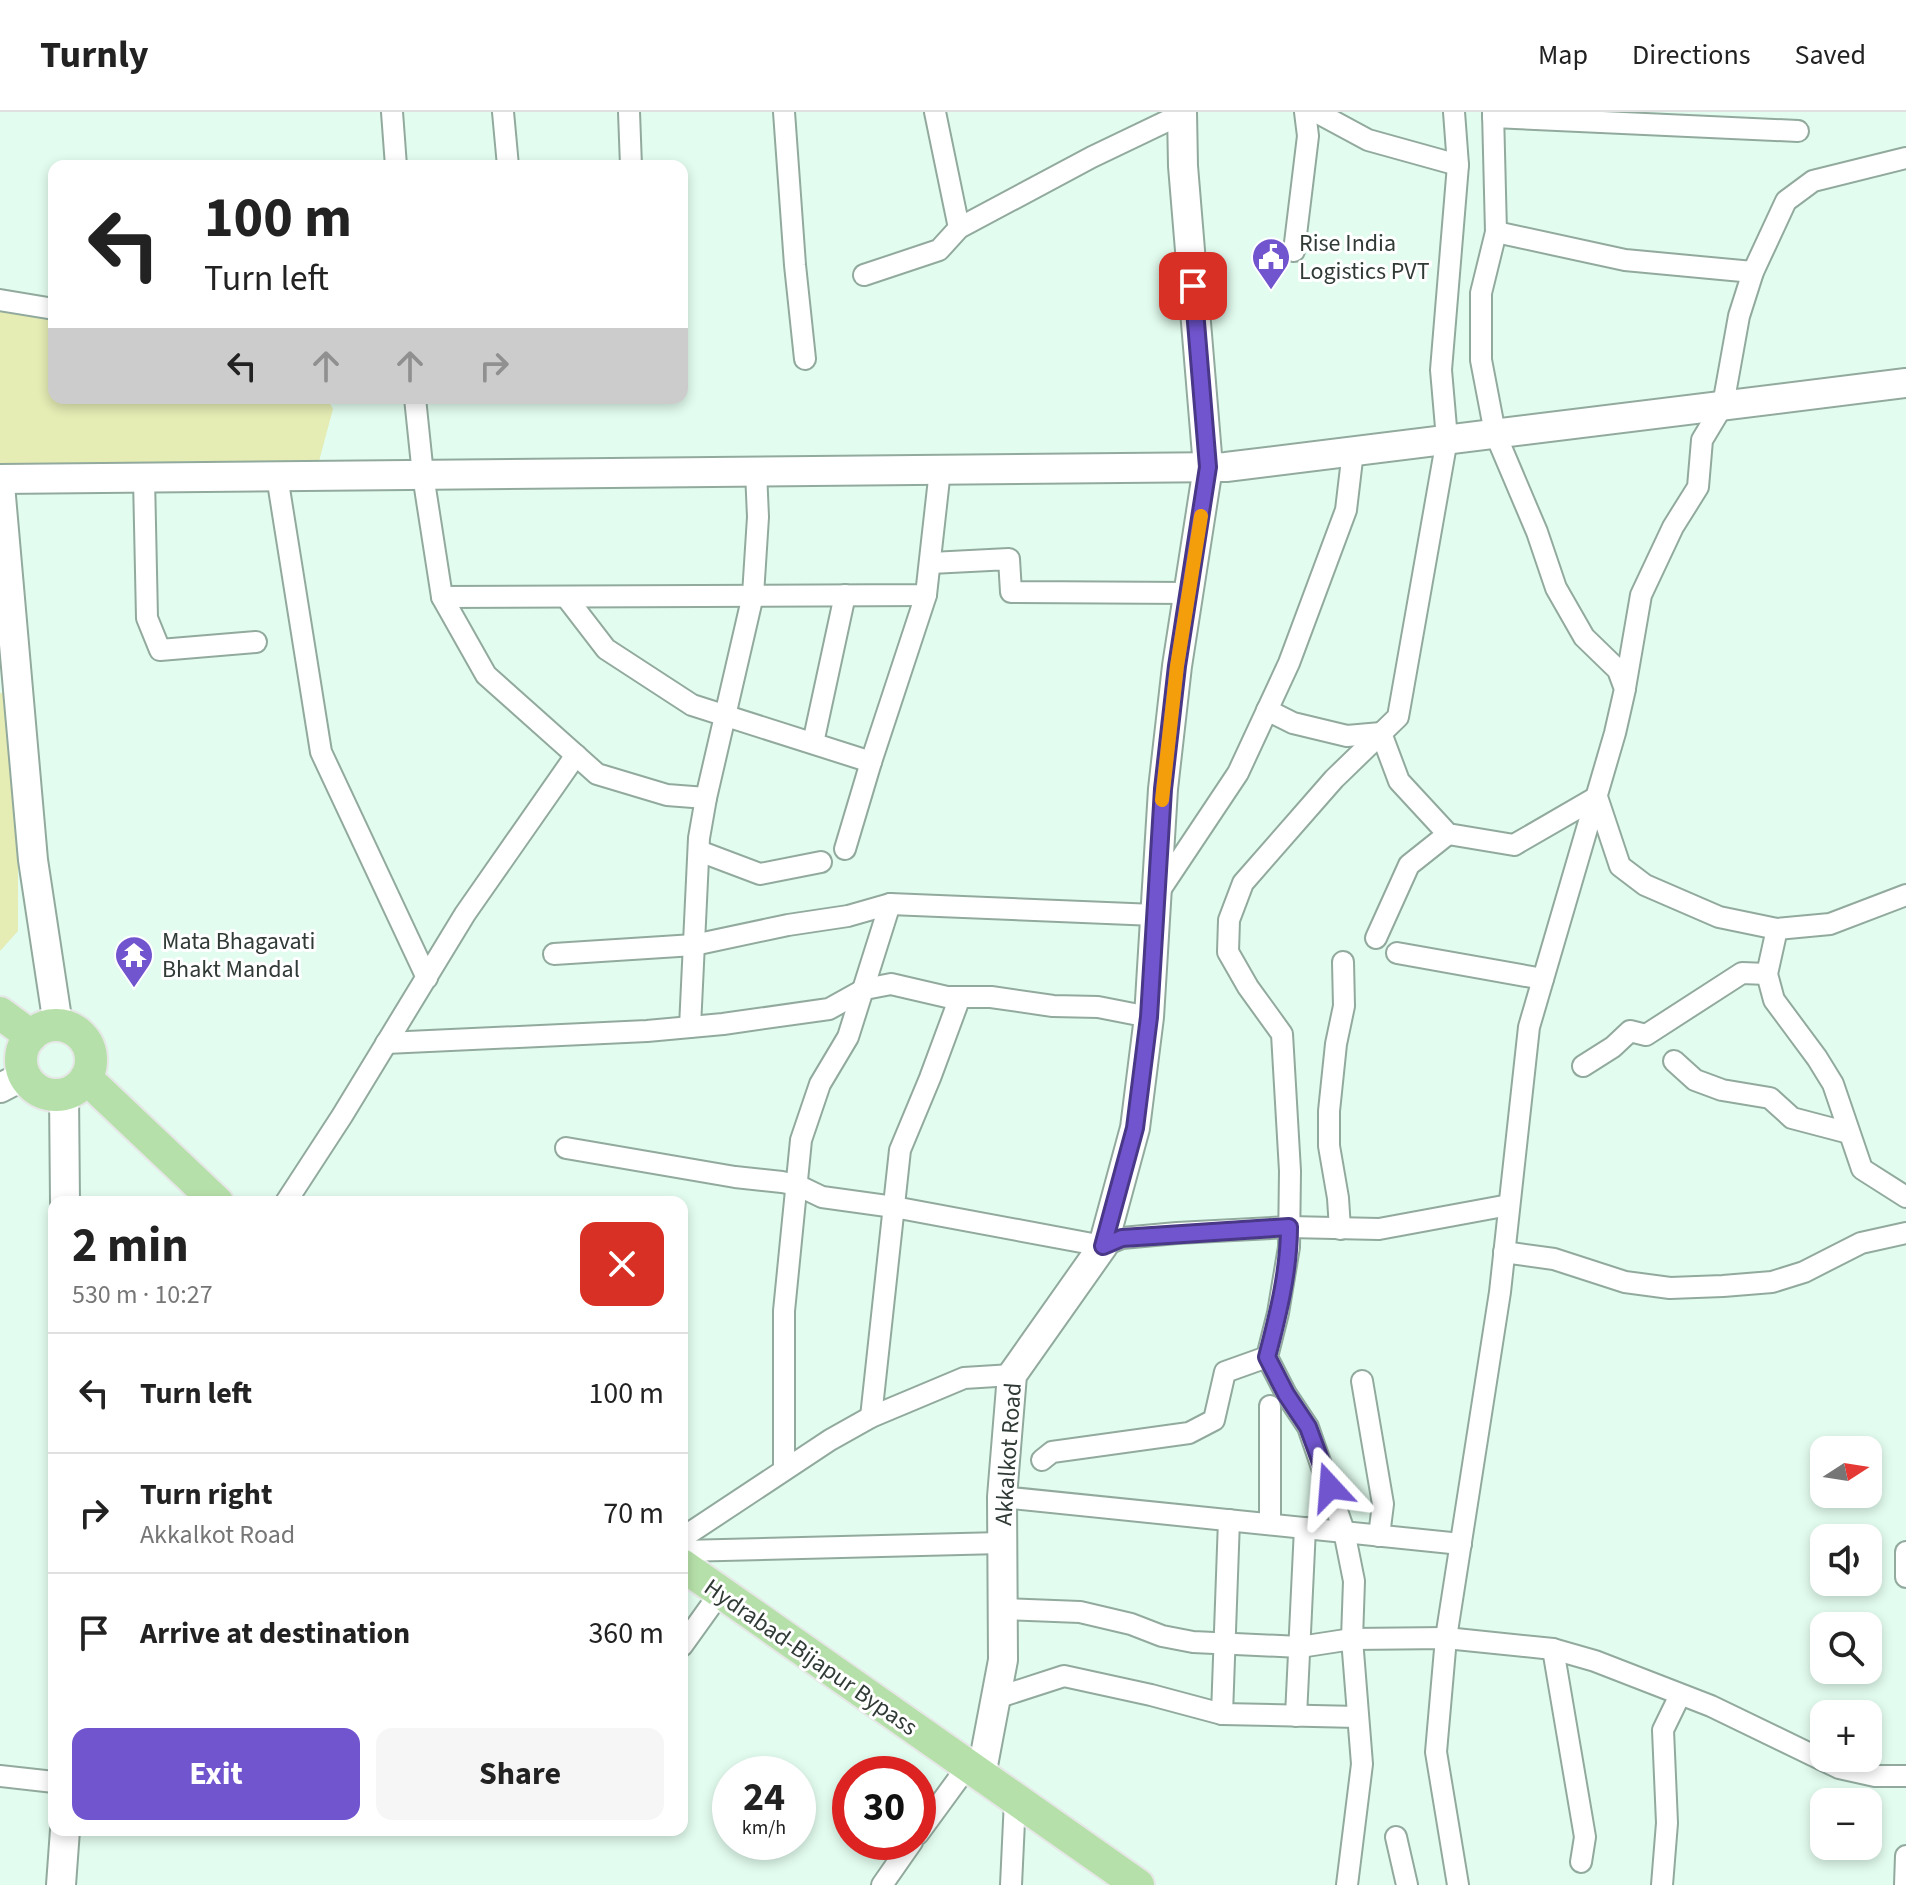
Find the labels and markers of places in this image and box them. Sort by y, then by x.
place label: Rise India Logistics PVT [1299,226,1430,289]
public building icon: Rise India Logistics PVT [1250,236,1292,291]
pin [1159,252,1227,320]
place label: Mata Bhagavati Bhakt Mandal [162,924,315,987]
temple icon: Mata Bhagavati Bhakt Mandal [113,934,155,989]

